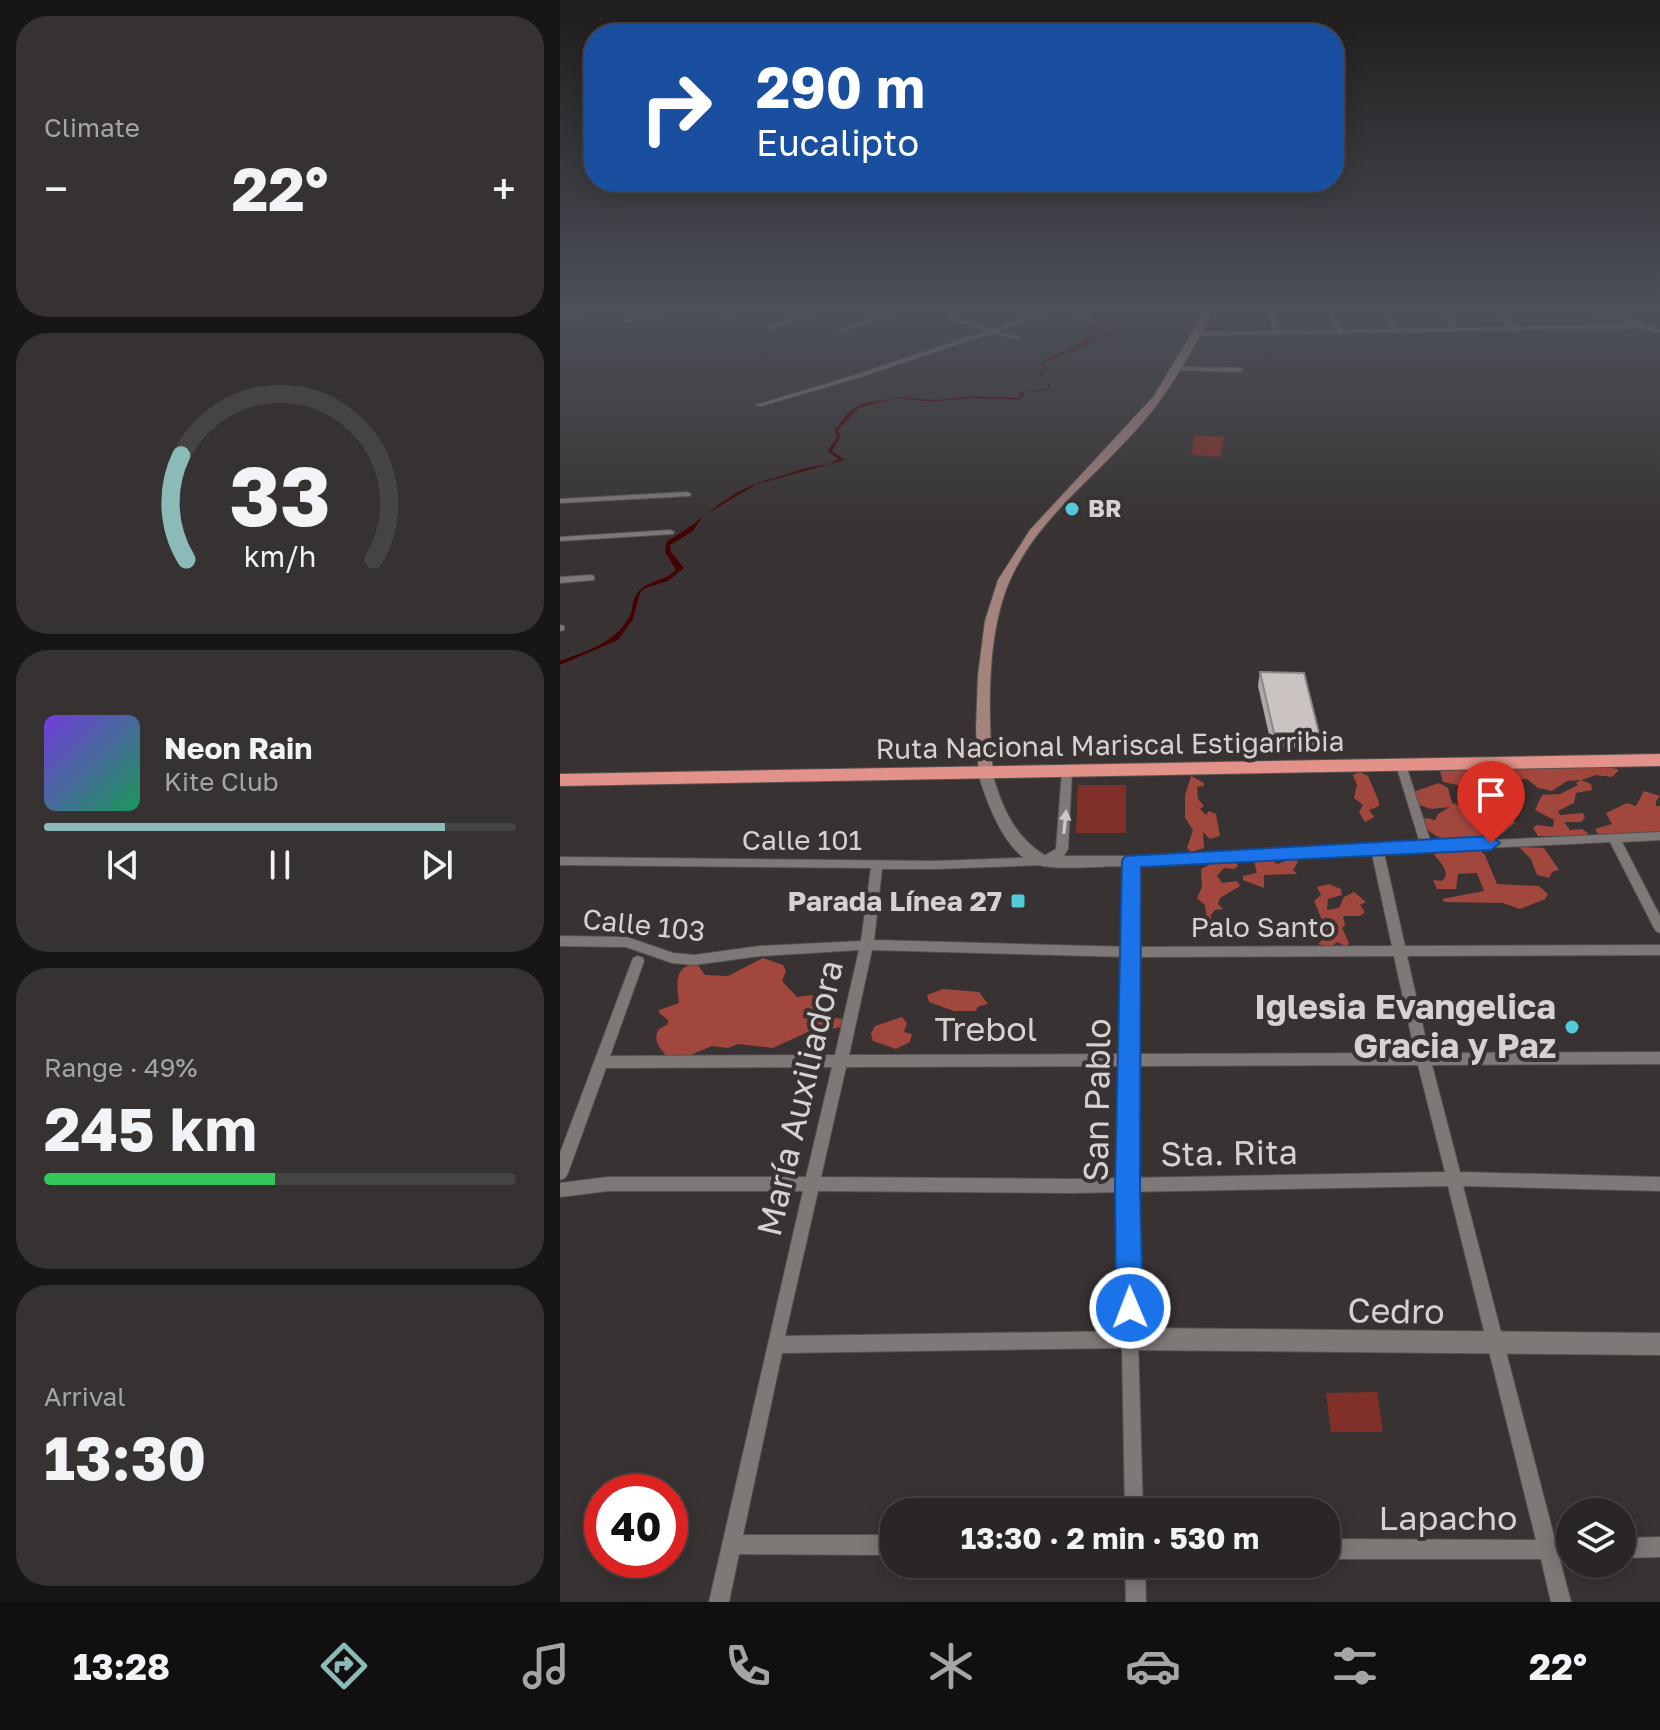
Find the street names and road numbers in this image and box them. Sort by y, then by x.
street label: Ruta Nacional Mariscal Estigarribia [875,724,1345,765]
street label: Calle 101 [742,823,862,856]
street label: Calle 103 [581,902,707,947]
street label: Palo Santo [1190,910,1336,943]
street label: María Auxiliadora [748,956,850,1239]
street label: Trebol [935,1008,1037,1048]
street label: San Pablo [1075,1018,1117,1182]
street label: Sta. Rita [1160,1131,1298,1173]
street label: Cedro [1347,1289,1445,1331]
street label: Lapacho [1379,1497,1517,1537]

